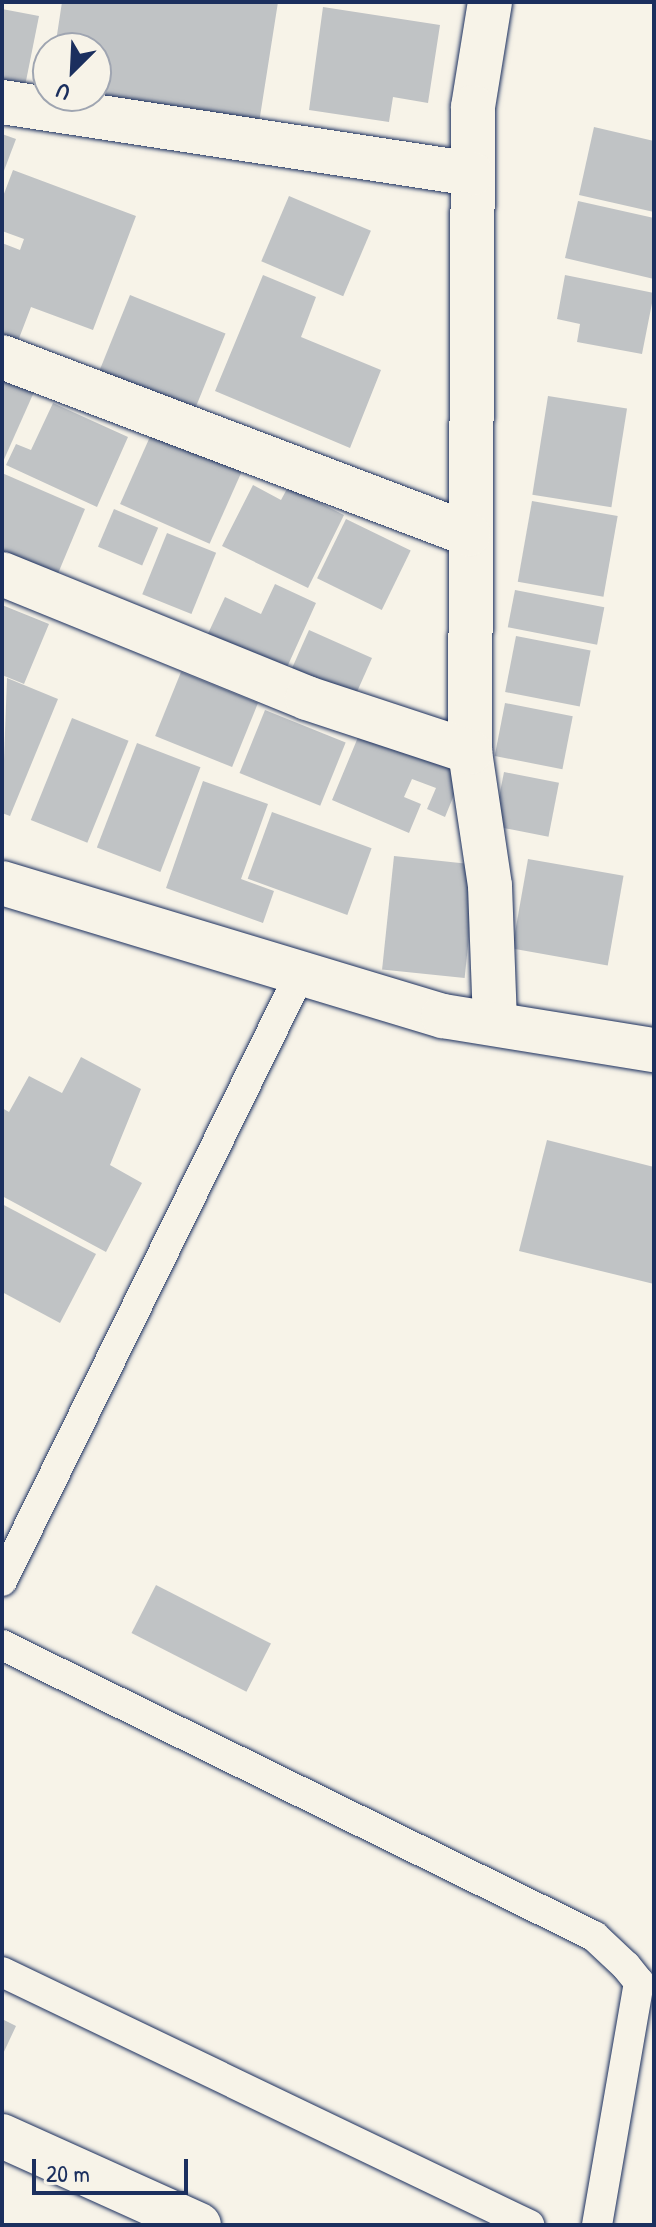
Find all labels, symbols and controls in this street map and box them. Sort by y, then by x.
north arrow [32,32,112,112]
text: U [51,76,75,108]
scale bar [36,2143,192,2193]
text: 20 m [46,2157,90,2189]

